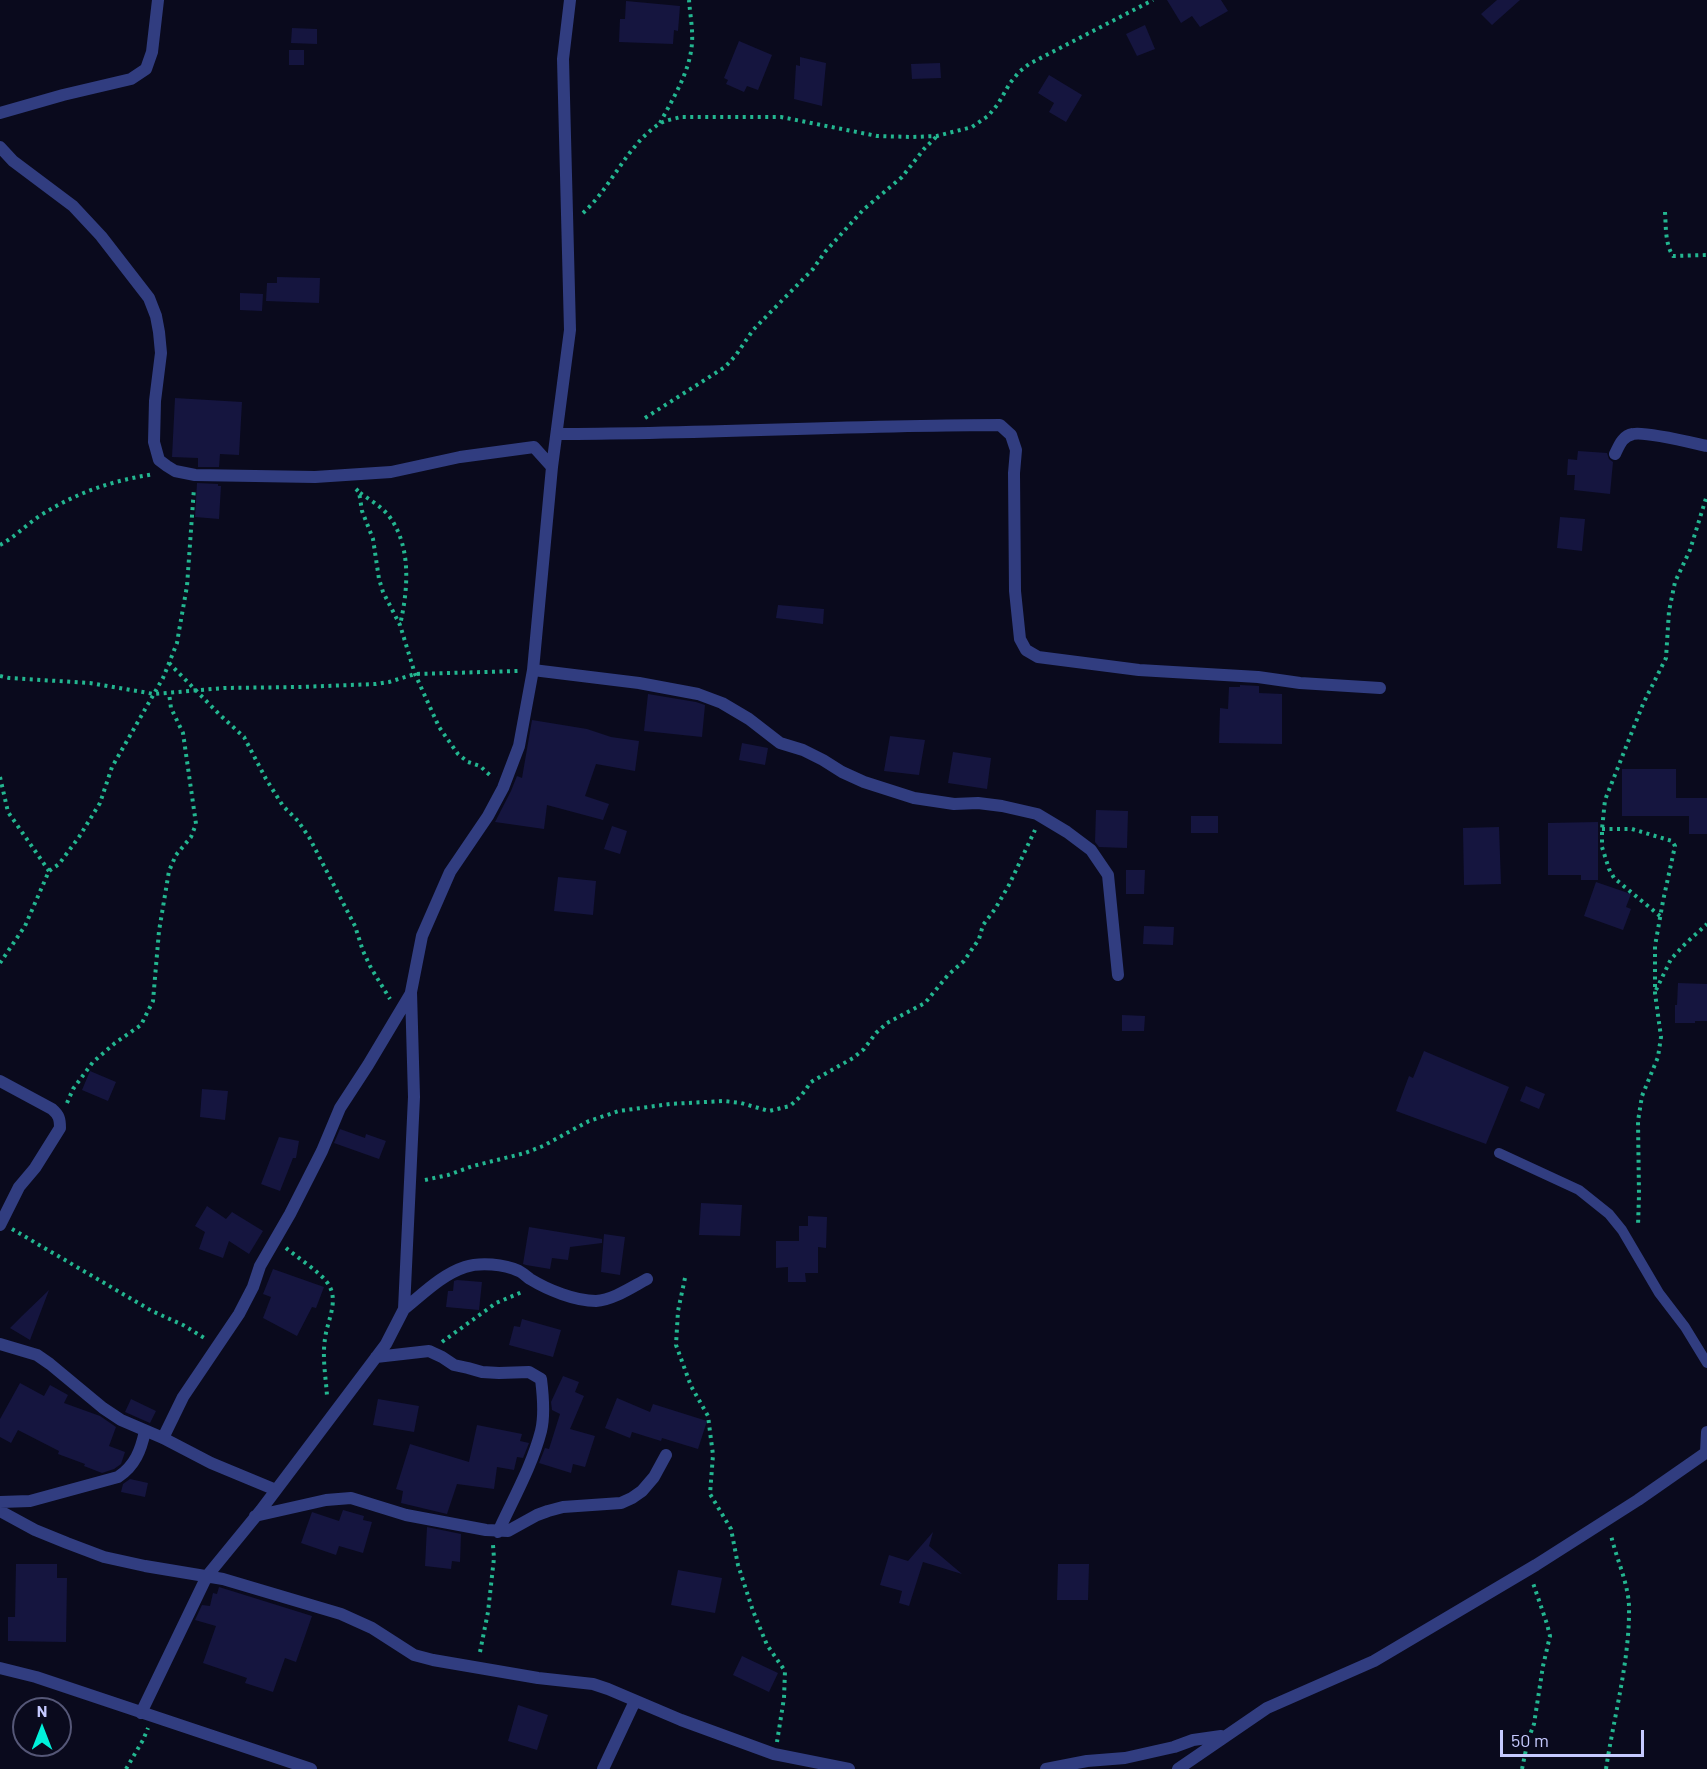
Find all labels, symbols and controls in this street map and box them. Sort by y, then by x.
north arrow [12,1697,72,1757]
text: N [37,1701,47,1720]
scale bar [1503,1718,1647,1756]
text: 50 m [1511,1729,1549,1751]

